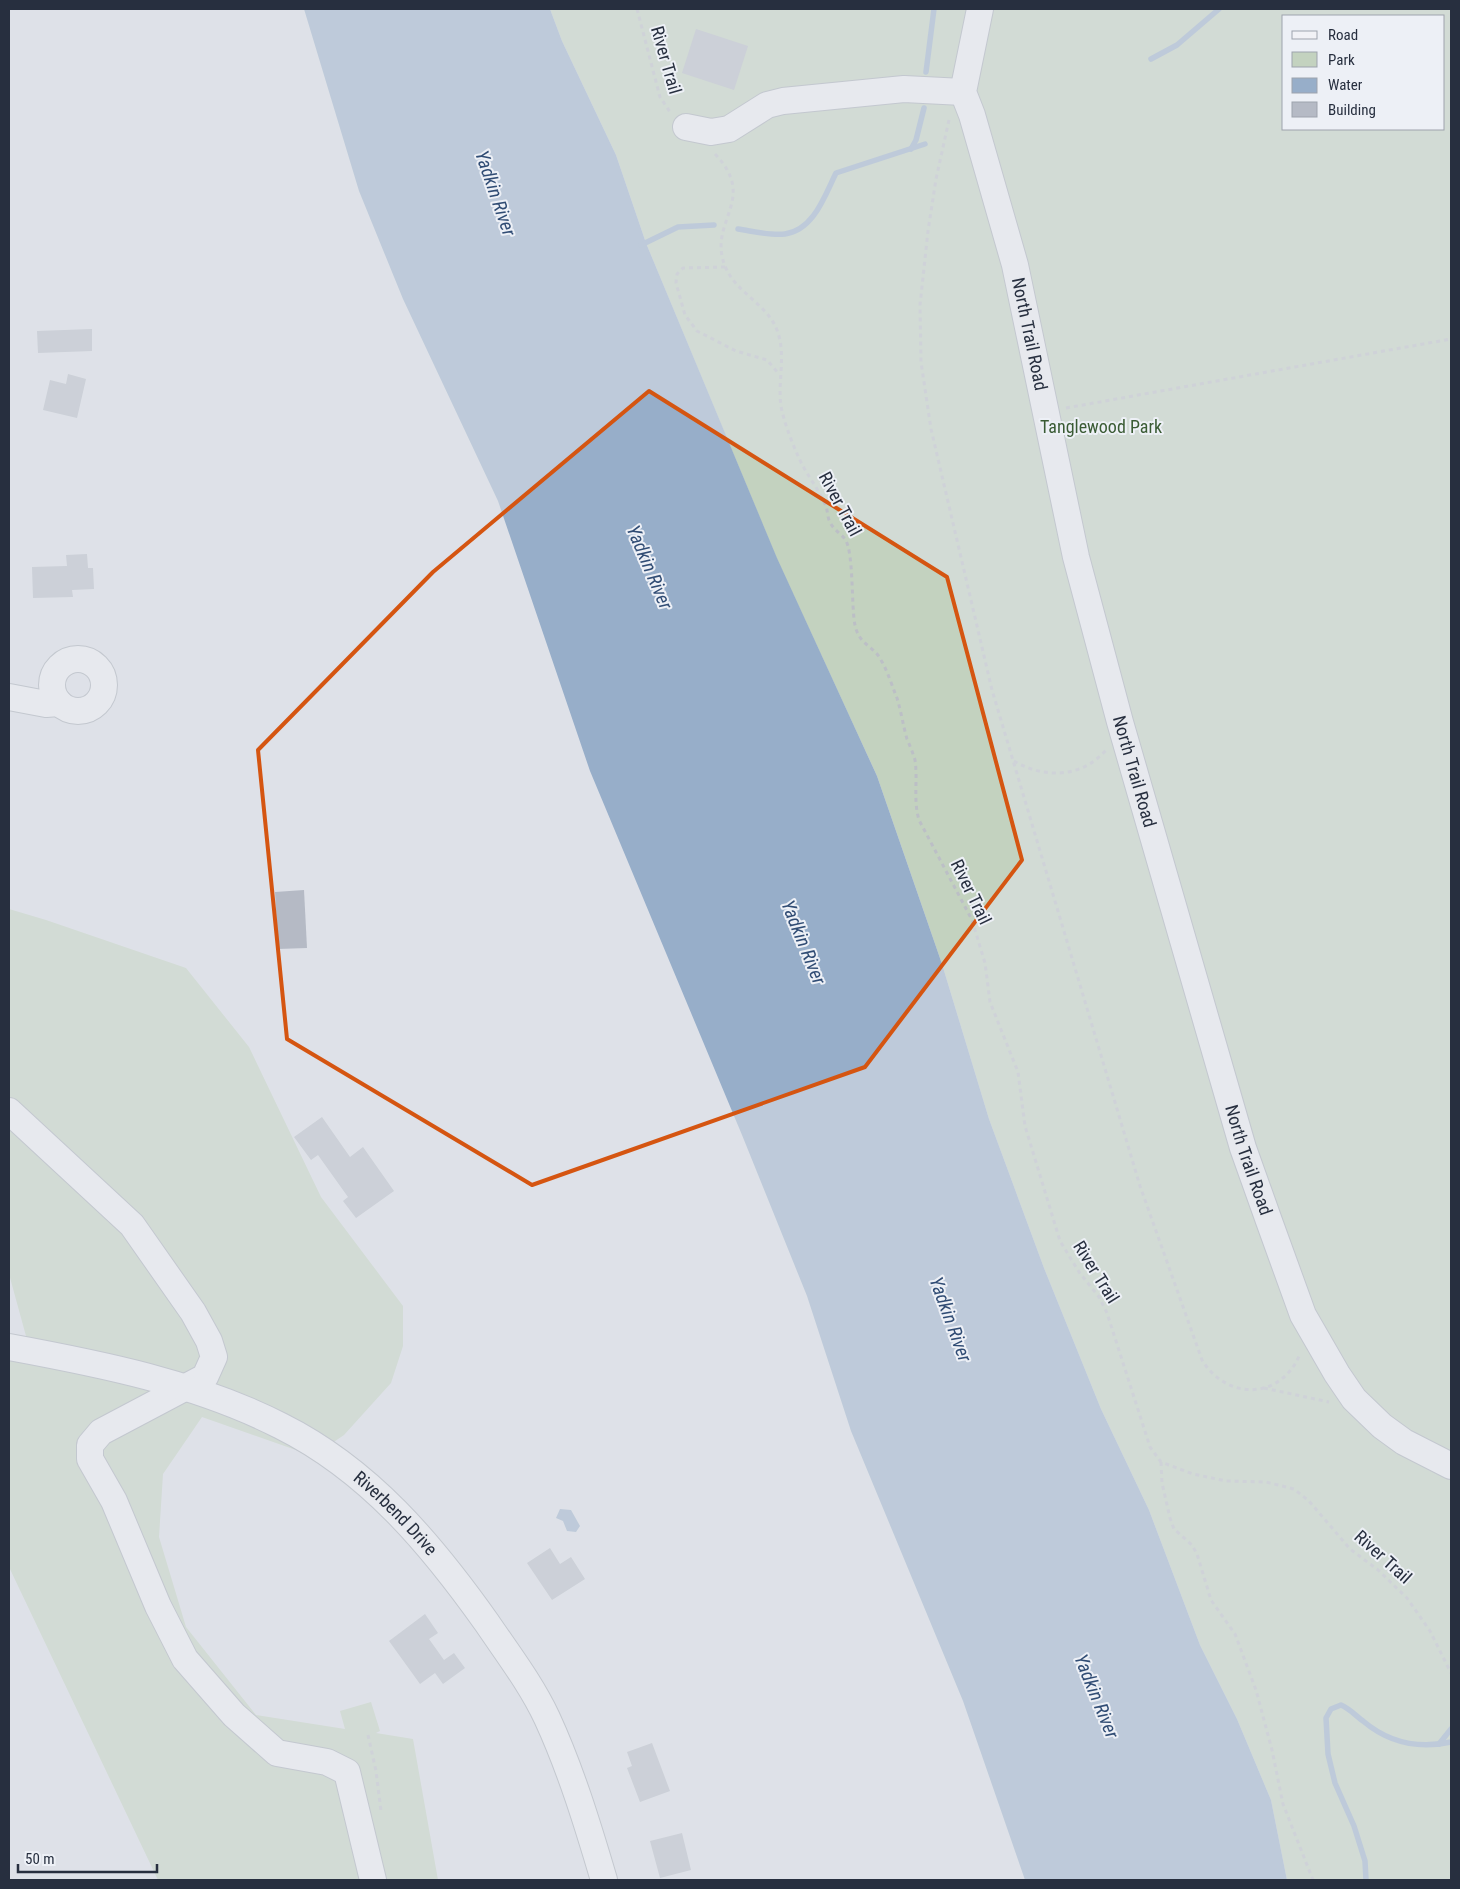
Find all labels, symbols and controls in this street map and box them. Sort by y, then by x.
legend [1282,15,1445,130]
street label: River Trail [647,23,686,96]
text: Road [1328,26,1358,44]
text: Park [1328,51,1355,69]
text: Water [1328,76,1363,94]
text: Building [1328,101,1376,119]
water label: Yadkin River [470,147,521,239]
street label: North Trail Road [1008,275,1052,392]
park label: Tanglewood Park [1040,416,1162,437]
street label: River Trail [815,468,866,539]
water label: Yadkin River [622,522,678,613]
street label: North Trail Road [1109,713,1161,829]
street label: River Trail [947,856,996,928]
water label: Yadkin River [776,897,831,988]
street label: North Trail Road [1221,1102,1277,1218]
street label: River Trail [1069,1237,1124,1307]
water label: Yadkin River [925,1274,977,1365]
street label: Riverbend Drive [350,1466,442,1559]
street label: River Trail [1350,1526,1416,1588]
water label: Yadkin River [1069,1651,1124,1742]
scale bar [18,1842,156,1874]
text: 50 m [25,1850,55,1868]

